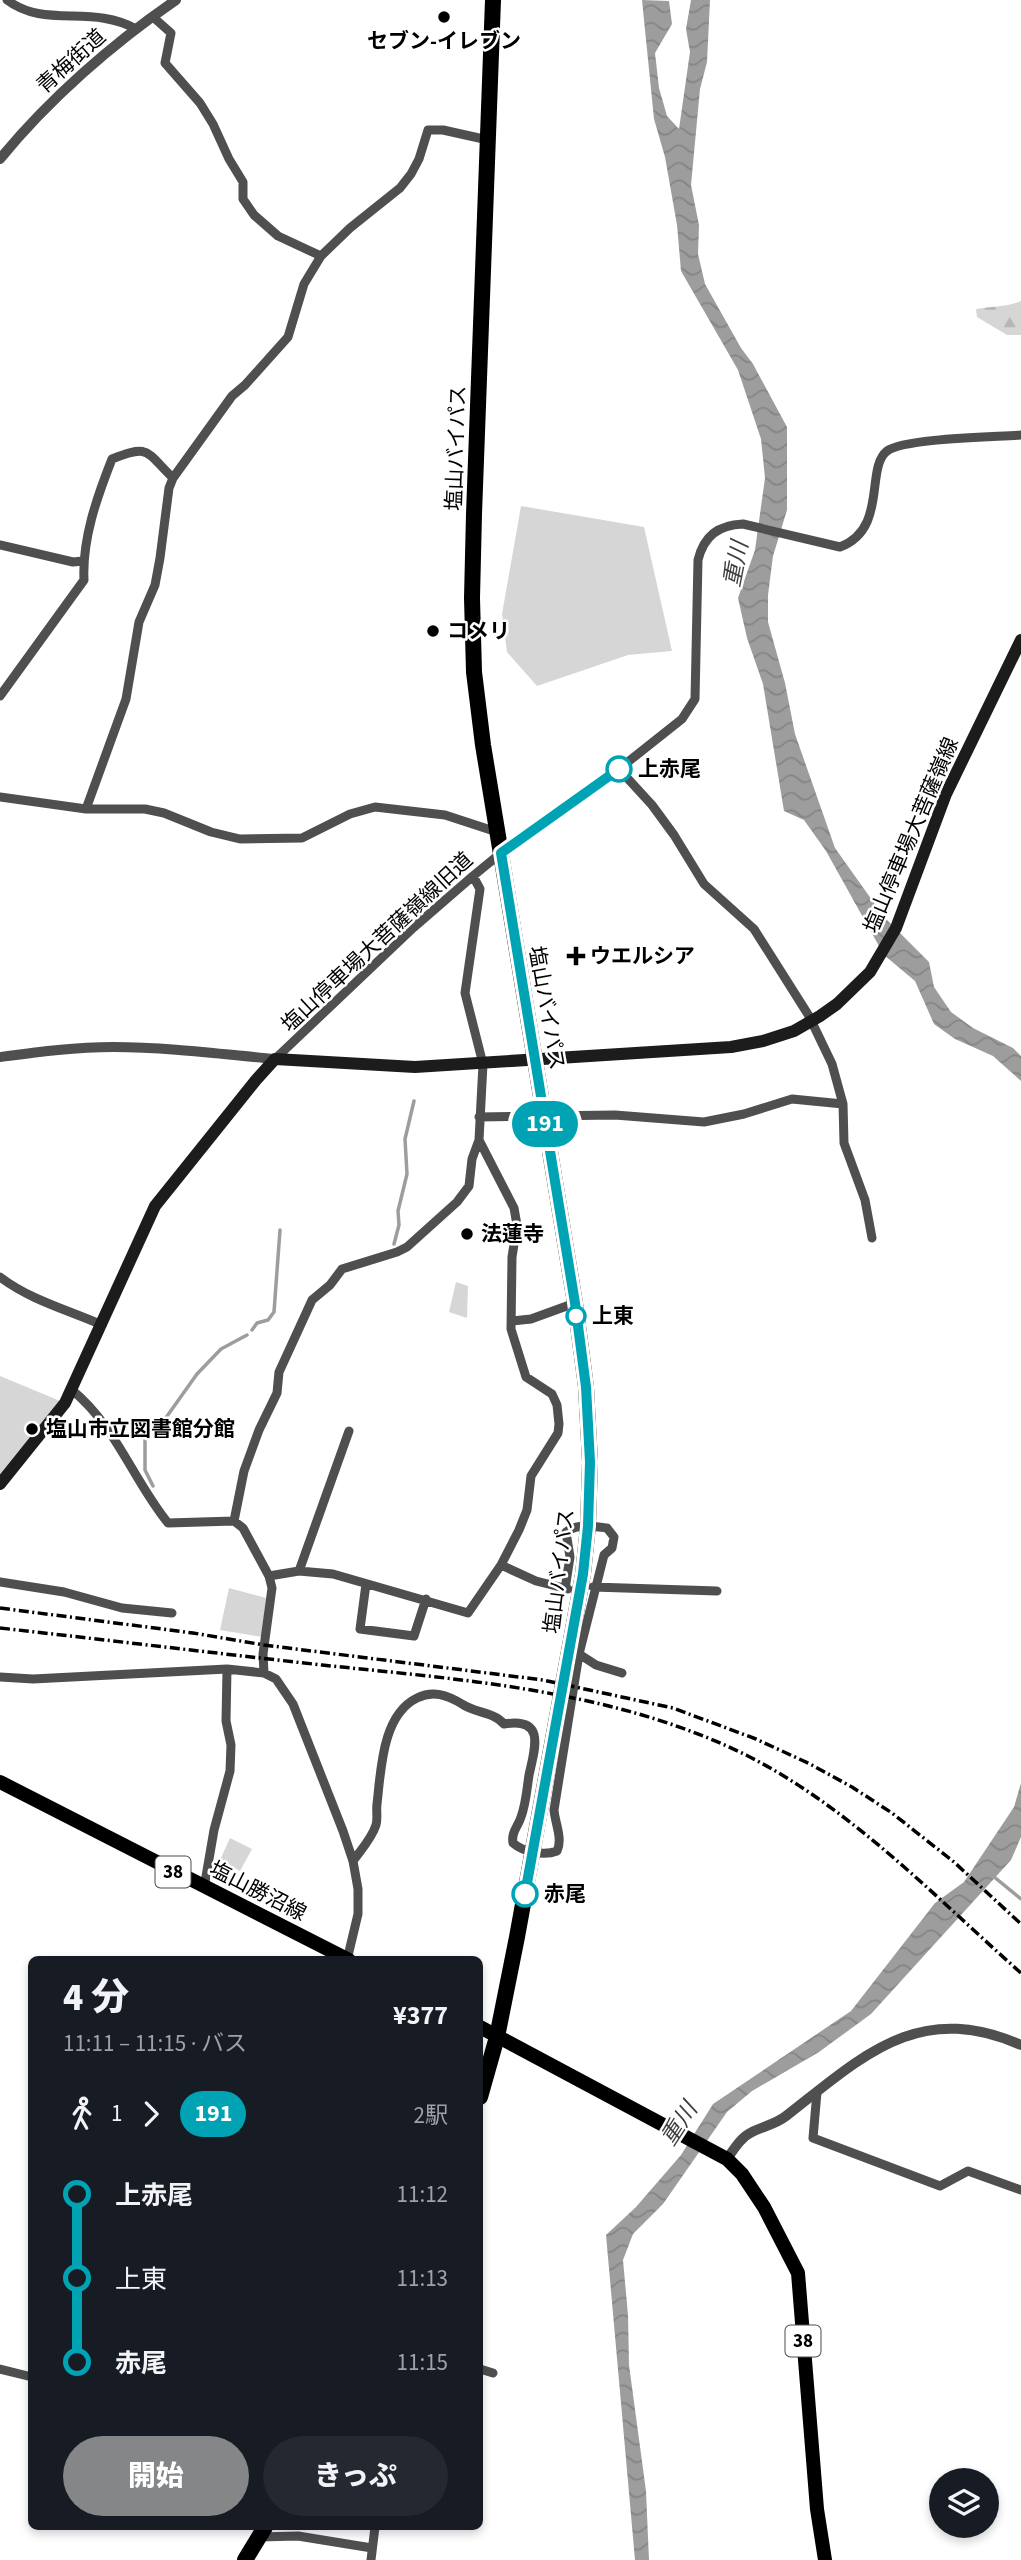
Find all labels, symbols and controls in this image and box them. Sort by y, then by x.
marker: セブン-イレブン [436,9,452,25]
street label: 青梅街道 [30,22,112,100]
place label: セブン-イレブン [367,26,521,56]
street label: 塩山バイパス [439,385,473,511]
water label: 重川 [715,535,757,590]
place label: コメリ [447,616,510,646]
marker: コメリ [425,623,441,639]
street label: 塩山停車場大菩薩嶺線 [856,732,966,938]
place label: 上赤尾 [638,754,701,784]
marker: 上赤尾 [606,756,632,782]
street label: 塩山停車場大菩薩嶺線旧道 [275,845,479,1039]
place label: ウエルシア [590,941,695,971]
street label: 塩山バイパス [521,944,573,1072]
marker: ウエルシア [568,948,584,964]
line badge: 191 [505,1101,585,1147]
text: 191 [526,1106,564,1141]
place label: 法蓮寺 [481,1219,544,1249]
marker: 法蓮寺 [459,1226,475,1242]
place label: 上東 [592,1301,634,1331]
marker: 上東 [566,1306,586,1326]
place label: 塩山市立図書館分館 [46,1414,235,1444]
marker: 塩山市立図書館分館 [24,1421,40,1437]
street label: 塩山バイパス [536,1507,582,1635]
street label: 塩山勝沼線 [204,1854,312,1928]
road number: 38 [156,1856,190,1888]
place label: 赤尾 [544,1879,586,1909]
marker: 赤尾 [512,1881,538,1907]
text: 4 分 [63,1971,129,2025]
text: ¥377 [393,1997,448,2034]
text: 11:11 – 11:15 · バス [63,2027,247,2060]
water label: 重川 [653,2093,707,2152]
icon: walk [63,2095,101,2133]
icon: forward [132,2095,170,2133]
text: 191 [194,2096,232,2131]
text: 1 [111,2097,122,2130]
text: 2駅 [414,2099,448,2132]
text: 上赤尾 [115,2177,193,2214]
text: 11:12 [397,2178,448,2211]
text: 上東 [115,2261,167,2298]
text: 11:13 [397,2262,448,2295]
road number: 38 [786,2326,820,2356]
text: 赤尾 [115,2345,167,2382]
text: 11:15 [397,2346,448,2379]
button: 開始 [63,2436,249,2516]
button: きっぷ [263,2436,448,2516]
map controls [929,2468,999,2538]
button: layers [929,2468,999,2538]

